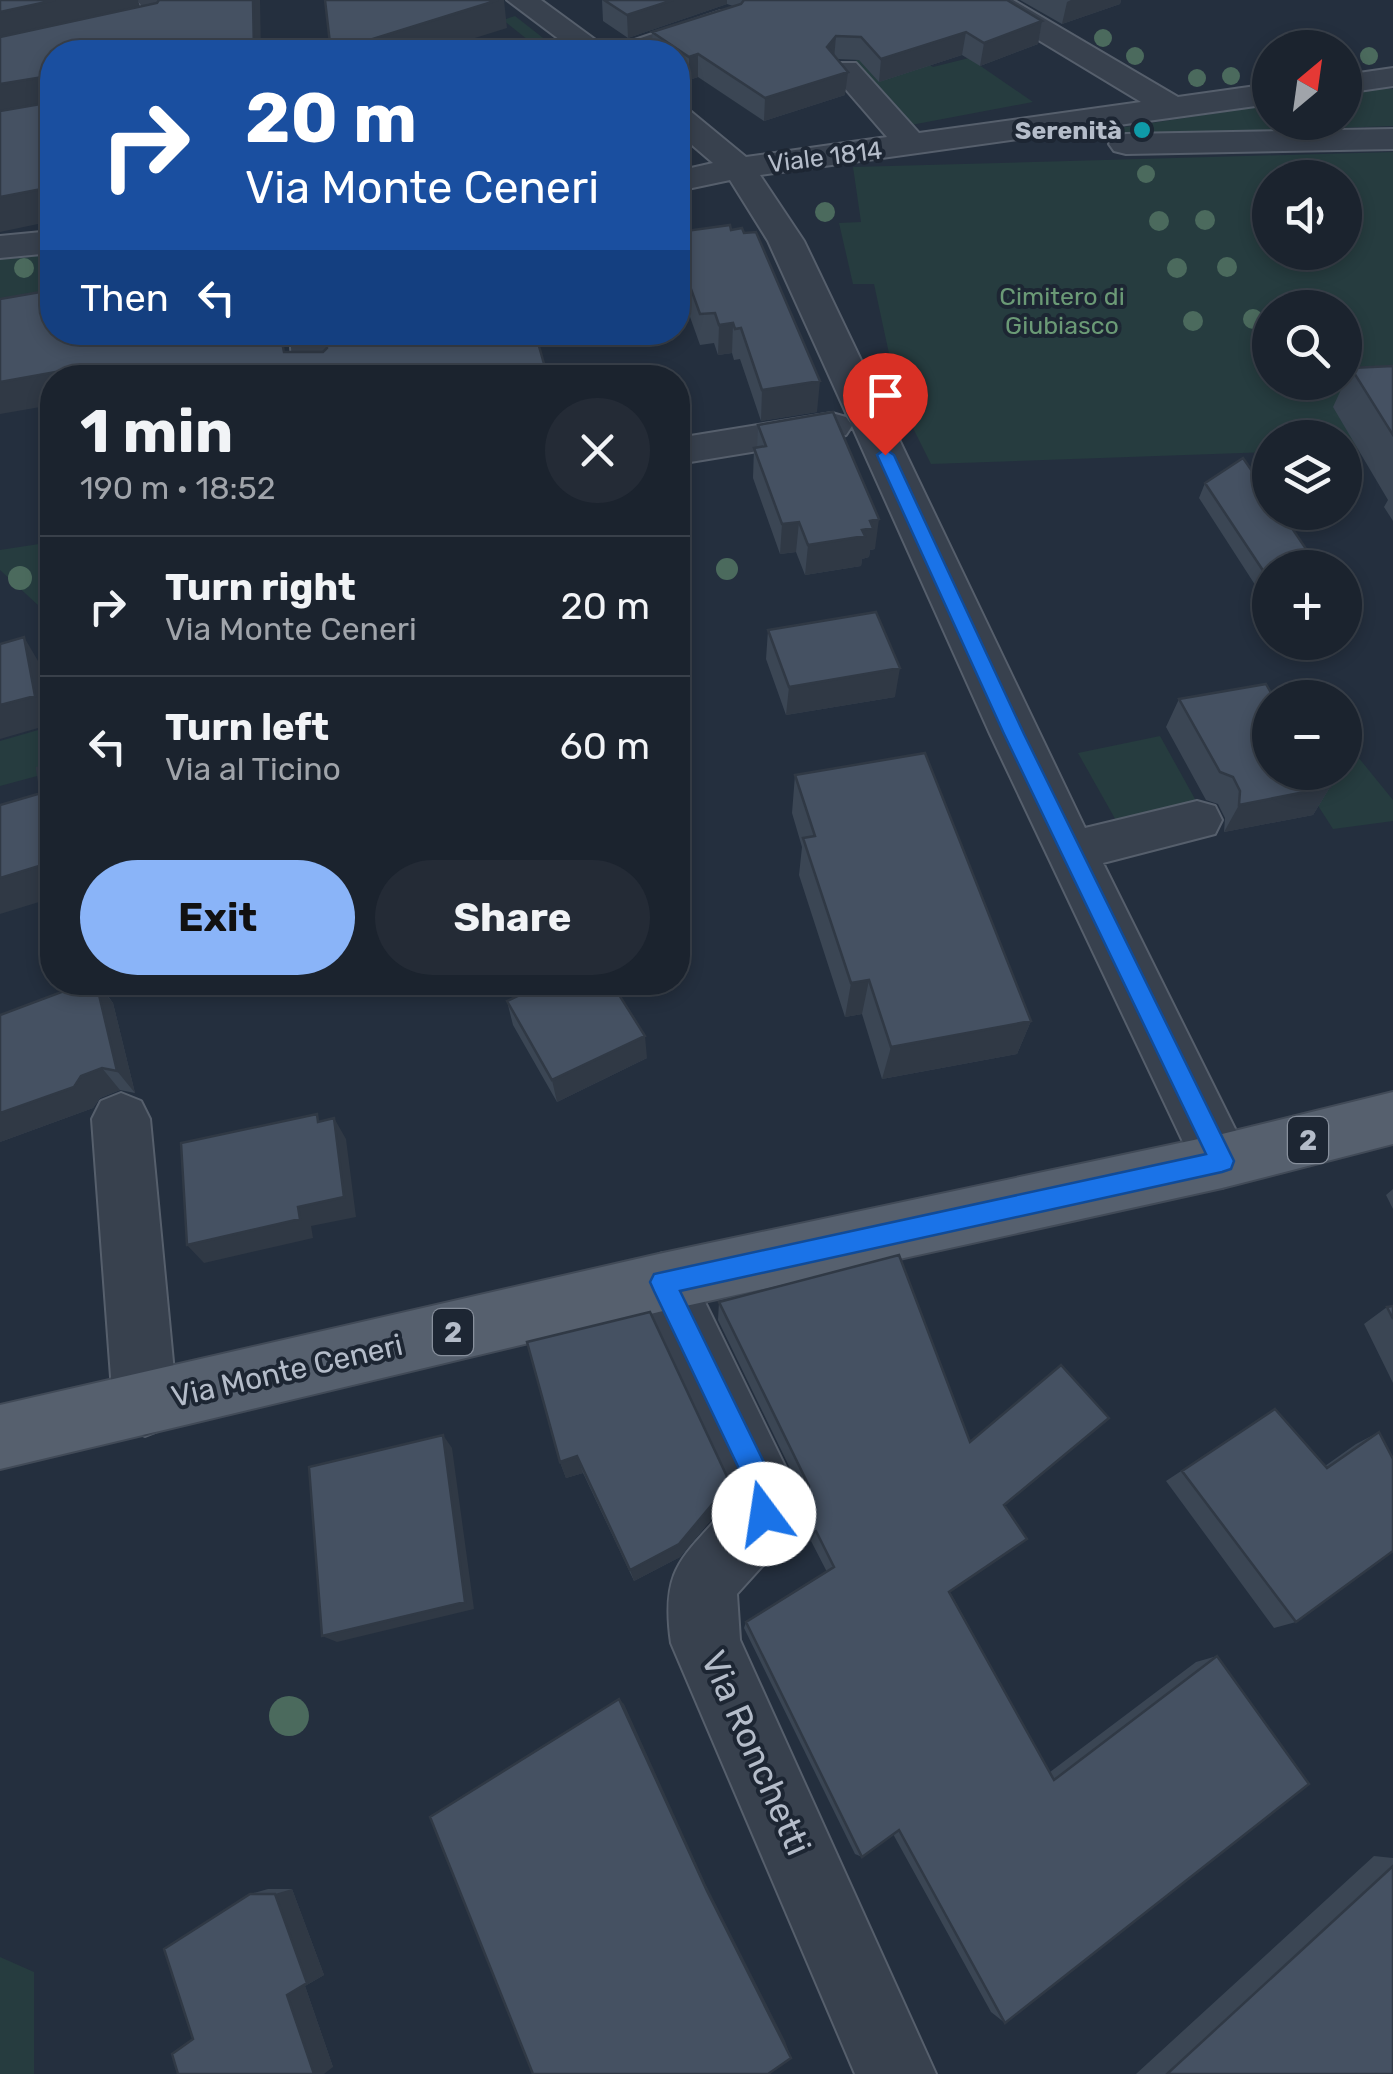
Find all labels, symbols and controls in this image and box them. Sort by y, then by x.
north arrow [1252,30,1362,140]
map controls [1252,30,1362,790]
text: 20 m [245,77,417,160]
icon: right [80,80,210,210]
place label: Serenità [1015,116,1122,145]
marker: Serenità [1131,119,1153,141]
street label: Viale 1814 [766,136,884,178]
button: sound [1252,160,1362,270]
text: Via Monte Ceneri [245,161,599,214]
icon: left [189,270,244,325]
text: Then [80,275,169,321]
park label: Cimitero di Giubiasco [999,282,1125,340]
button: search [1252,290,1362,400]
pin [843,353,928,456]
icon: arrive [858,368,913,423]
text: 1 min [80,396,233,467]
button: close [545,398,650,503]
button: layers [1252,420,1362,530]
text: 190 m · 18:52 [80,469,276,507]
button: + [1252,550,1362,660]
text: Turn right [165,564,356,610]
icon: right [80,579,135,634]
text: 20 m [560,583,650,629]
text: Via Monte Ceneri [165,610,417,648]
button: − [1252,680,1362,790]
text: Turn left [165,704,329,750]
icon: left [80,719,135,774]
text: 60 m [560,723,650,769]
text: Via al Ticino [165,750,341,788]
button: Exit [80,860,355,975]
button: Share [375,860,650,975]
road number: 2 [1288,1117,1328,1163]
road number: 2 [433,1309,473,1355]
street label: Via Monte Ceneri [168,1327,406,1415]
position arrow [712,1462,816,1566]
street label: Via Ronchetti [692,1644,820,1862]

